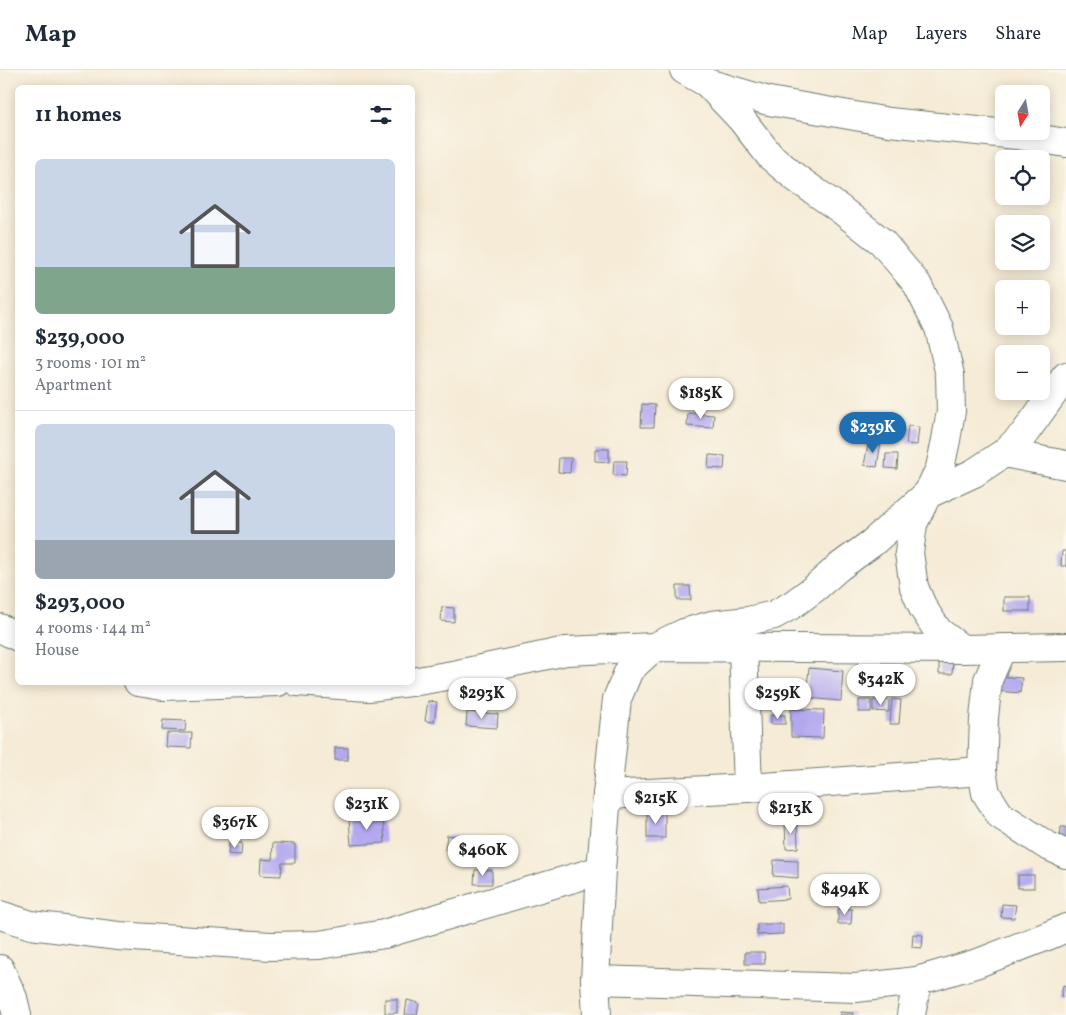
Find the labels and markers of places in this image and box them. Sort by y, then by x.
pin: $185K [666,378,736,420]
pin: $239K [838,412,908,454]
pin: $342K [846,664,916,706]
pin: $293K [447,678,517,720]
pin: $259K [743,678,813,720]
pin: $215K [621,782,691,825]
pin: $231K [332,788,402,831]
pin: $213K [756,792,826,835]
pin: $367K [200,806,270,849]
pin: $460K [448,834,518,877]
pin: $494K [810,874,880,916]

